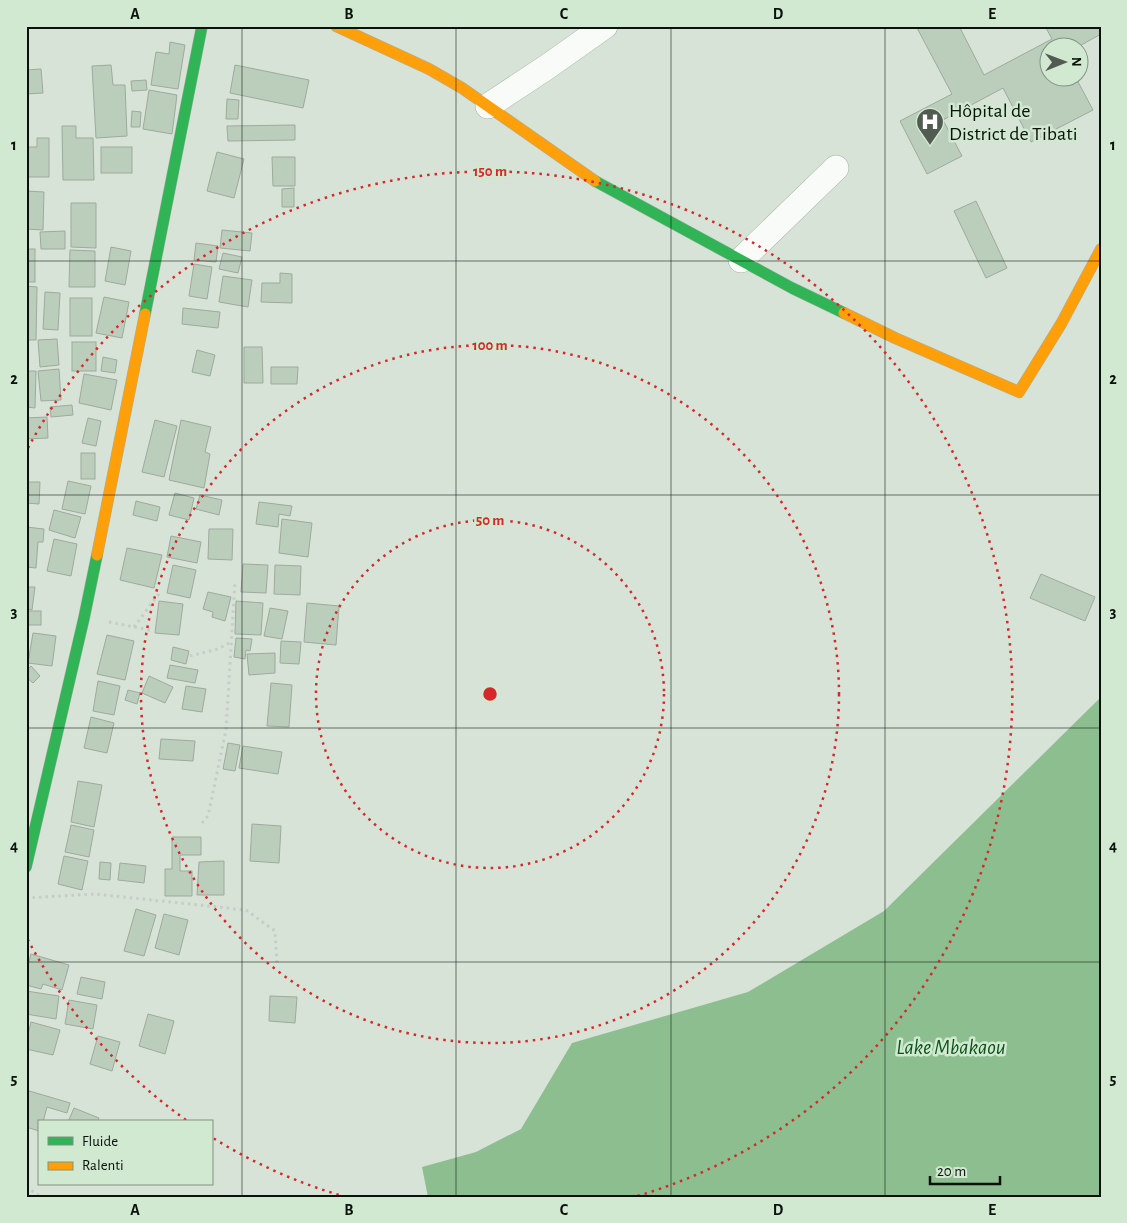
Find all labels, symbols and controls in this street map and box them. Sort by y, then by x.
text: A [130,6,140,22]
text: B [344,6,354,22]
text: C [560,6,569,22]
text: D [773,6,784,22]
text: E [988,6,996,22]
north arrow [1040,38,1090,88]
text: N [1069,57,1083,67]
place label: Hôpital de District de Tibati [949,101,1077,144]
hospital icon: Hôpital de District de Tibati [915,107,945,146]
text: 1 [11,137,17,153]
text: 1 [1110,137,1116,153]
text: 150 m [473,164,507,179]
text: 100 m [472,338,508,353]
text: 2 [10,371,18,387]
text: 2 [1109,371,1117,387]
text: 50 m [476,513,504,528]
text: 3 [11,604,18,620]
text: 3 [1110,604,1117,620]
centre of rings [481,685,499,703]
text: 4 [10,838,18,854]
text: 4 [1109,838,1117,854]
water label: Lake Mbakaou [896,1037,1006,1058]
text: 5 [11,1071,18,1087]
text: 5 [1110,1071,1117,1087]
legend [38,1120,212,1186]
text: Fluide [82,1134,118,1149]
scale bar [930,1153,1000,1185]
text: Ralenti [82,1158,124,1173]
text: 20 m [937,1164,966,1179]
text: A [130,1202,140,1218]
text: B [344,1202,354,1218]
text: C [560,1202,569,1218]
text: D [773,1202,784,1218]
text: E [988,1202,996,1218]

